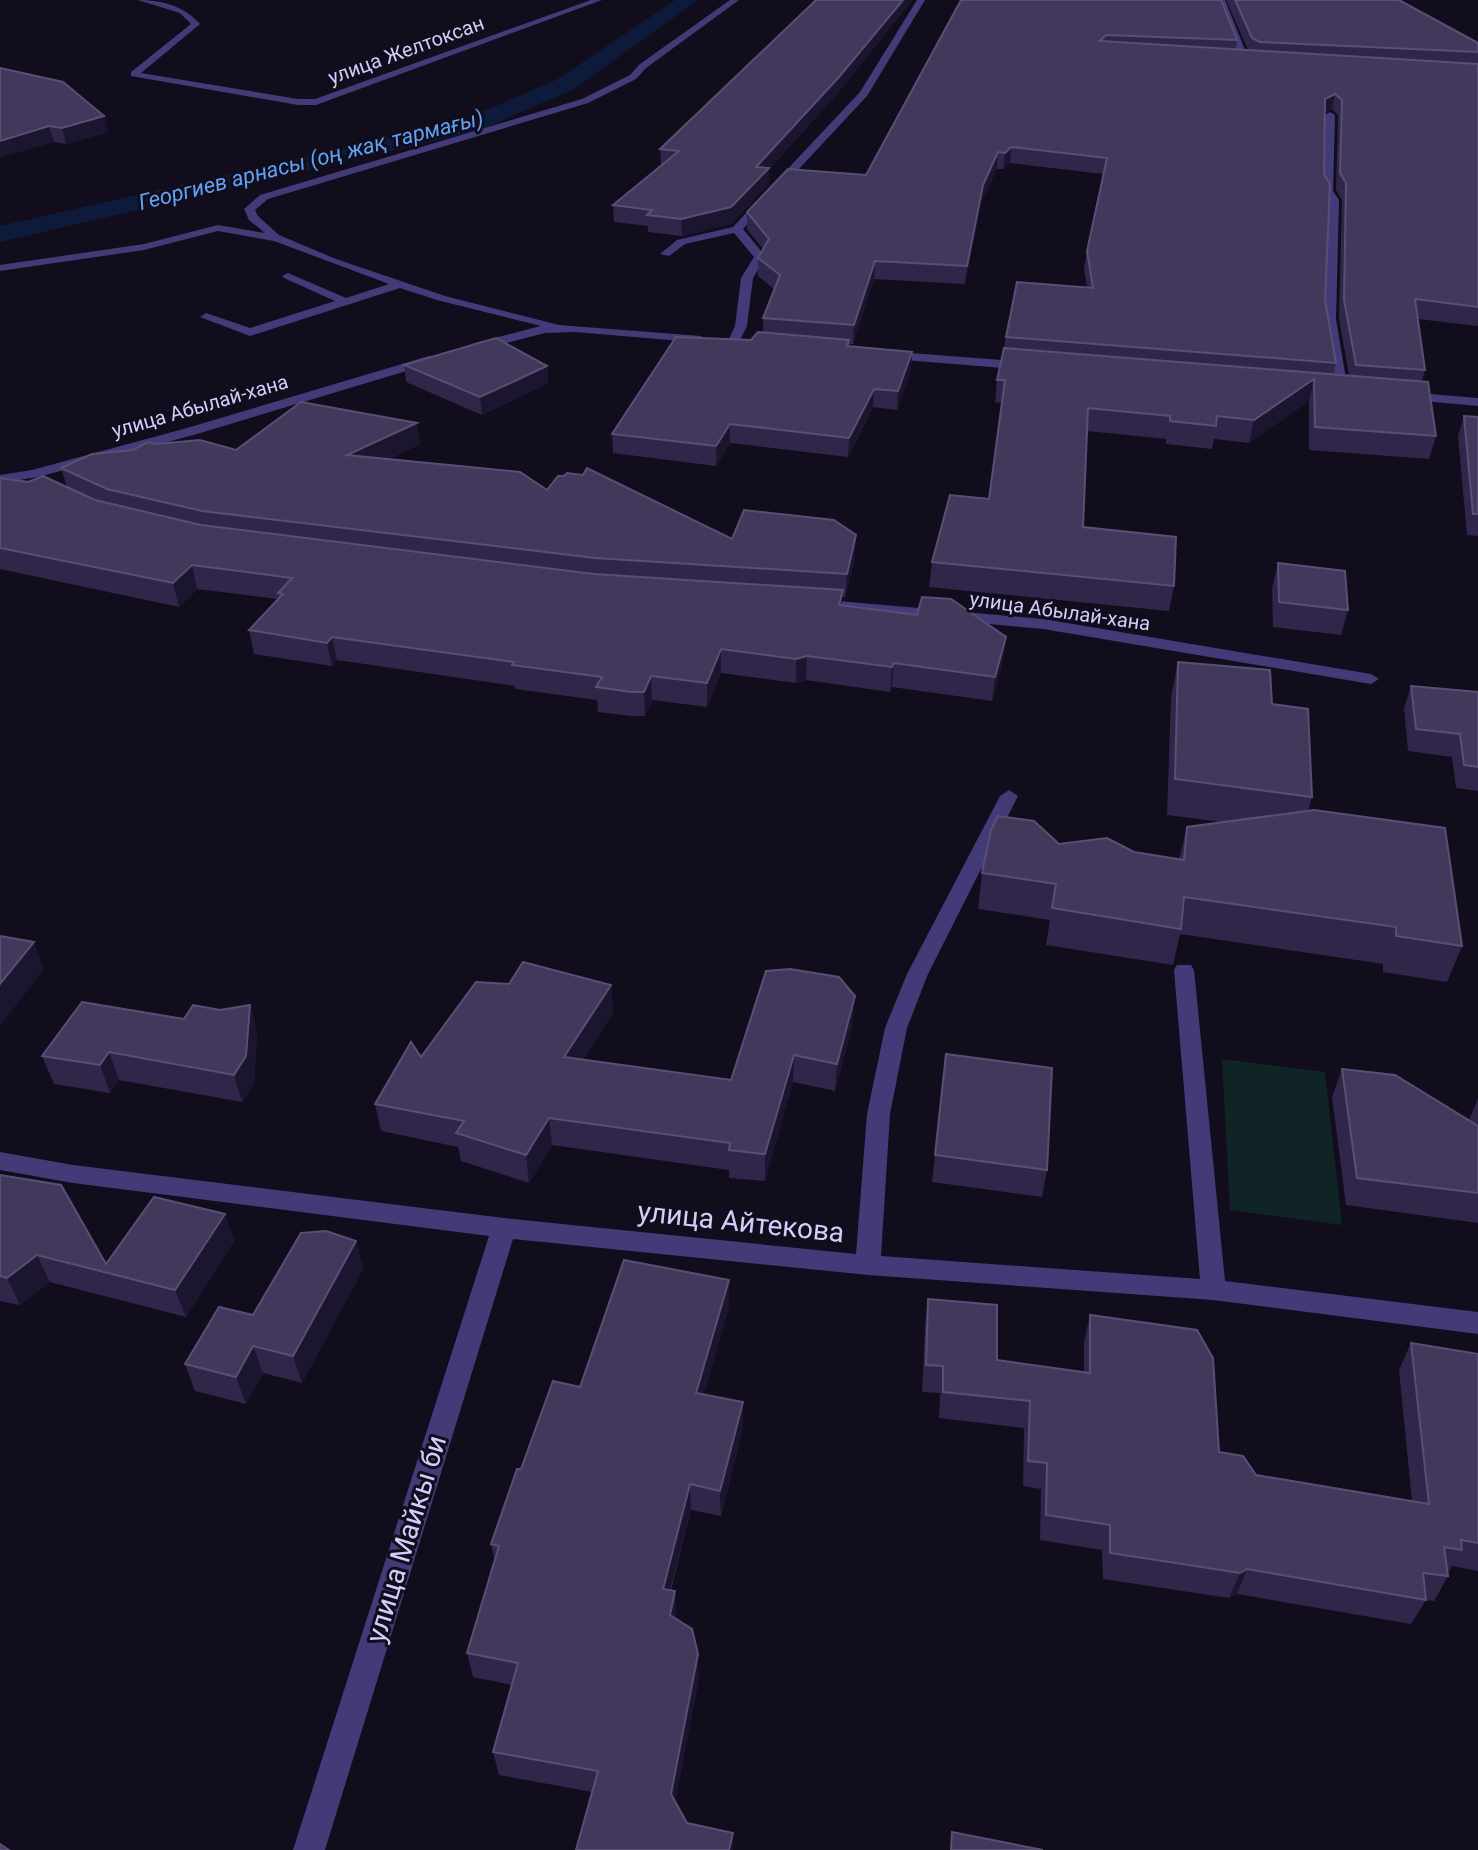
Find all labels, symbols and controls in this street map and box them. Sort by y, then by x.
street label: улица Желтоксан [325,11,487,89]
water label: Георгиев арнасы (оң жақ тармағы) [136,105,486,216]
street label: улица Абылай-хана [109,369,291,443]
street label: улица Абылай-хана [968,586,1152,636]
street label: улица Айтекова [636,1195,846,1249]
street label: улица Майкы би [359,1431,453,1647]

